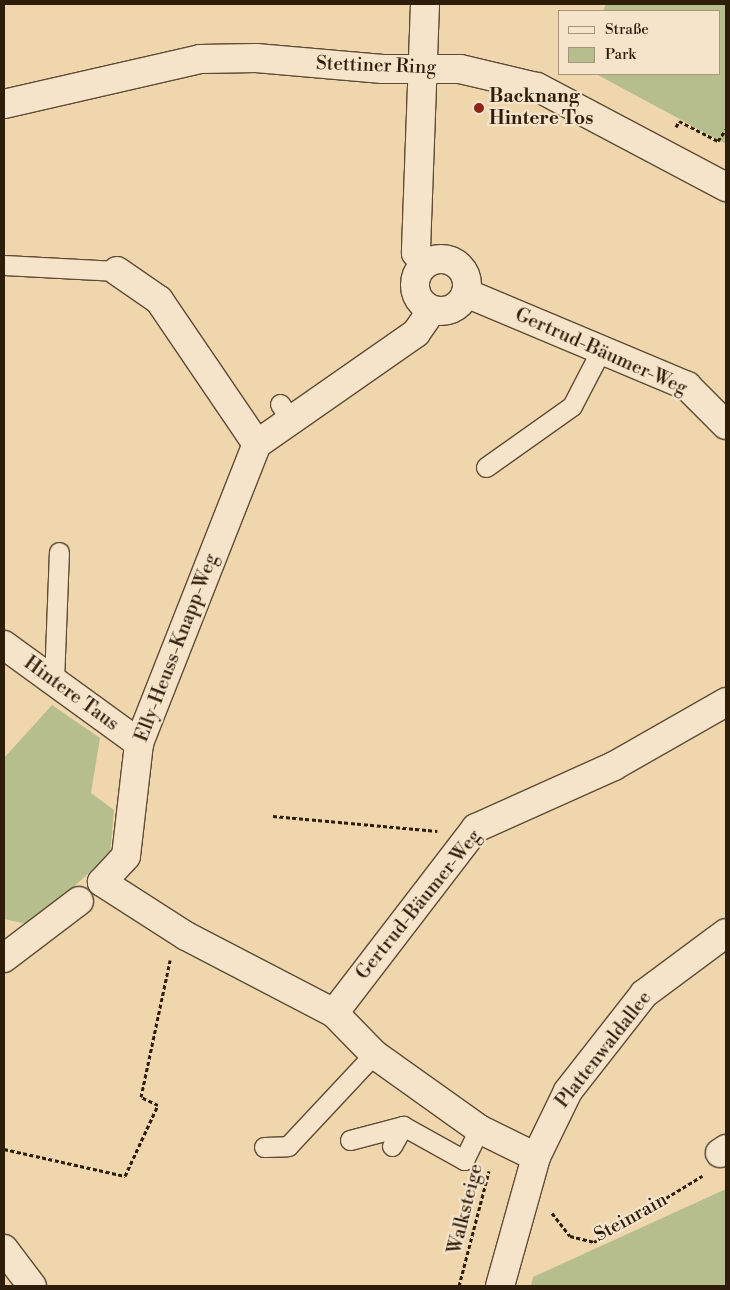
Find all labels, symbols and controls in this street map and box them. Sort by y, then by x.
legend [558,10,720,75]
text: Straße [605,20,649,39]
text: Park [605,45,636,64]
street label: Stettiner Ring [315,53,437,79]
place label: Backnang Hintere Tos [489,86,593,130]
marker: Backnang Hintere Tos [473,102,485,114]
street label: Gertrud-Bäumer-Weg [511,304,691,400]
street label: Elly-Heuss-Knapp-Weg [131,551,223,745]
street label: Hintere Taus [19,652,123,736]
street label: Gertrud-Bäumer-Weg [352,825,486,985]
street label: Plattenwaldallee [551,987,657,1113]
street label: Walksteige [444,1162,488,1256]
street label: Steinrain [590,1189,672,1247]

